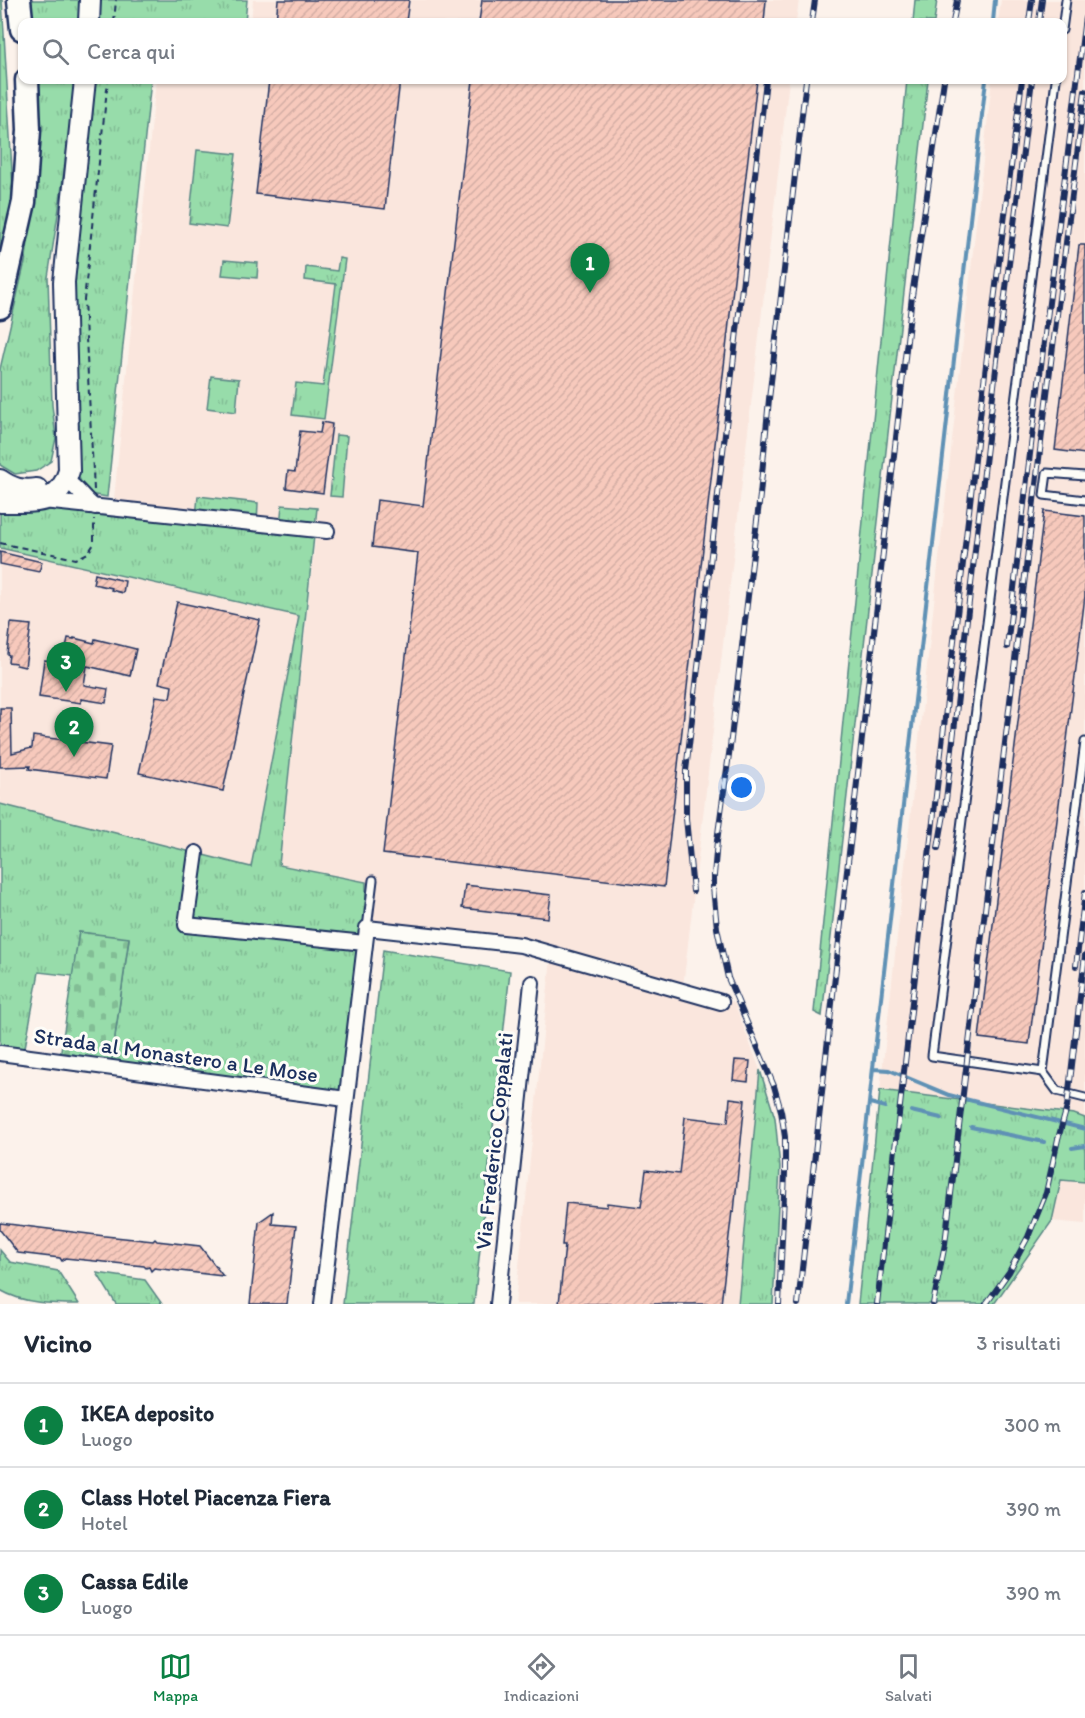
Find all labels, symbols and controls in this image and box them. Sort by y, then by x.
search box [18,18,1067,84]
icon: search [39,35,72,68]
text: Cerca qui [87,38,175,65]
pin: 1 [570,244,610,293]
pin: 3 [46,642,86,692]
pin: 2 [54,708,94,757]
your location [727,773,756,802]
street label: Strada al Monastero a Le Mose [32,1022,320,1088]
street label: Via Frederico Coppalati [469,1031,519,1251]
text: Vicino [24,1327,92,1359]
text: 3 risultati [977,1331,1061,1355]
text: IKEA deposito [81,1400,214,1427]
text: 1 [39,1413,48,1437]
text: 300 m [1004,1413,1061,1437]
text: Luogo [81,1427,133,1451]
text: Class Hotel Piacenza Fiera [81,1484,331,1511]
text: 2 [38,1497,49,1521]
text: 390 m [1006,1497,1061,1521]
text: Hotel [81,1511,128,1535]
text: Cassa Edile [81,1568,188,1595]
text: 3 [38,1581,49,1605]
text: 390 m [1006,1581,1061,1605]
text: Luogo [81,1595,133,1619]
tab: Mappa [153,1650,198,1705]
tab: Indicazioni [504,1650,579,1705]
tab: Salvati [885,1650,932,1705]

